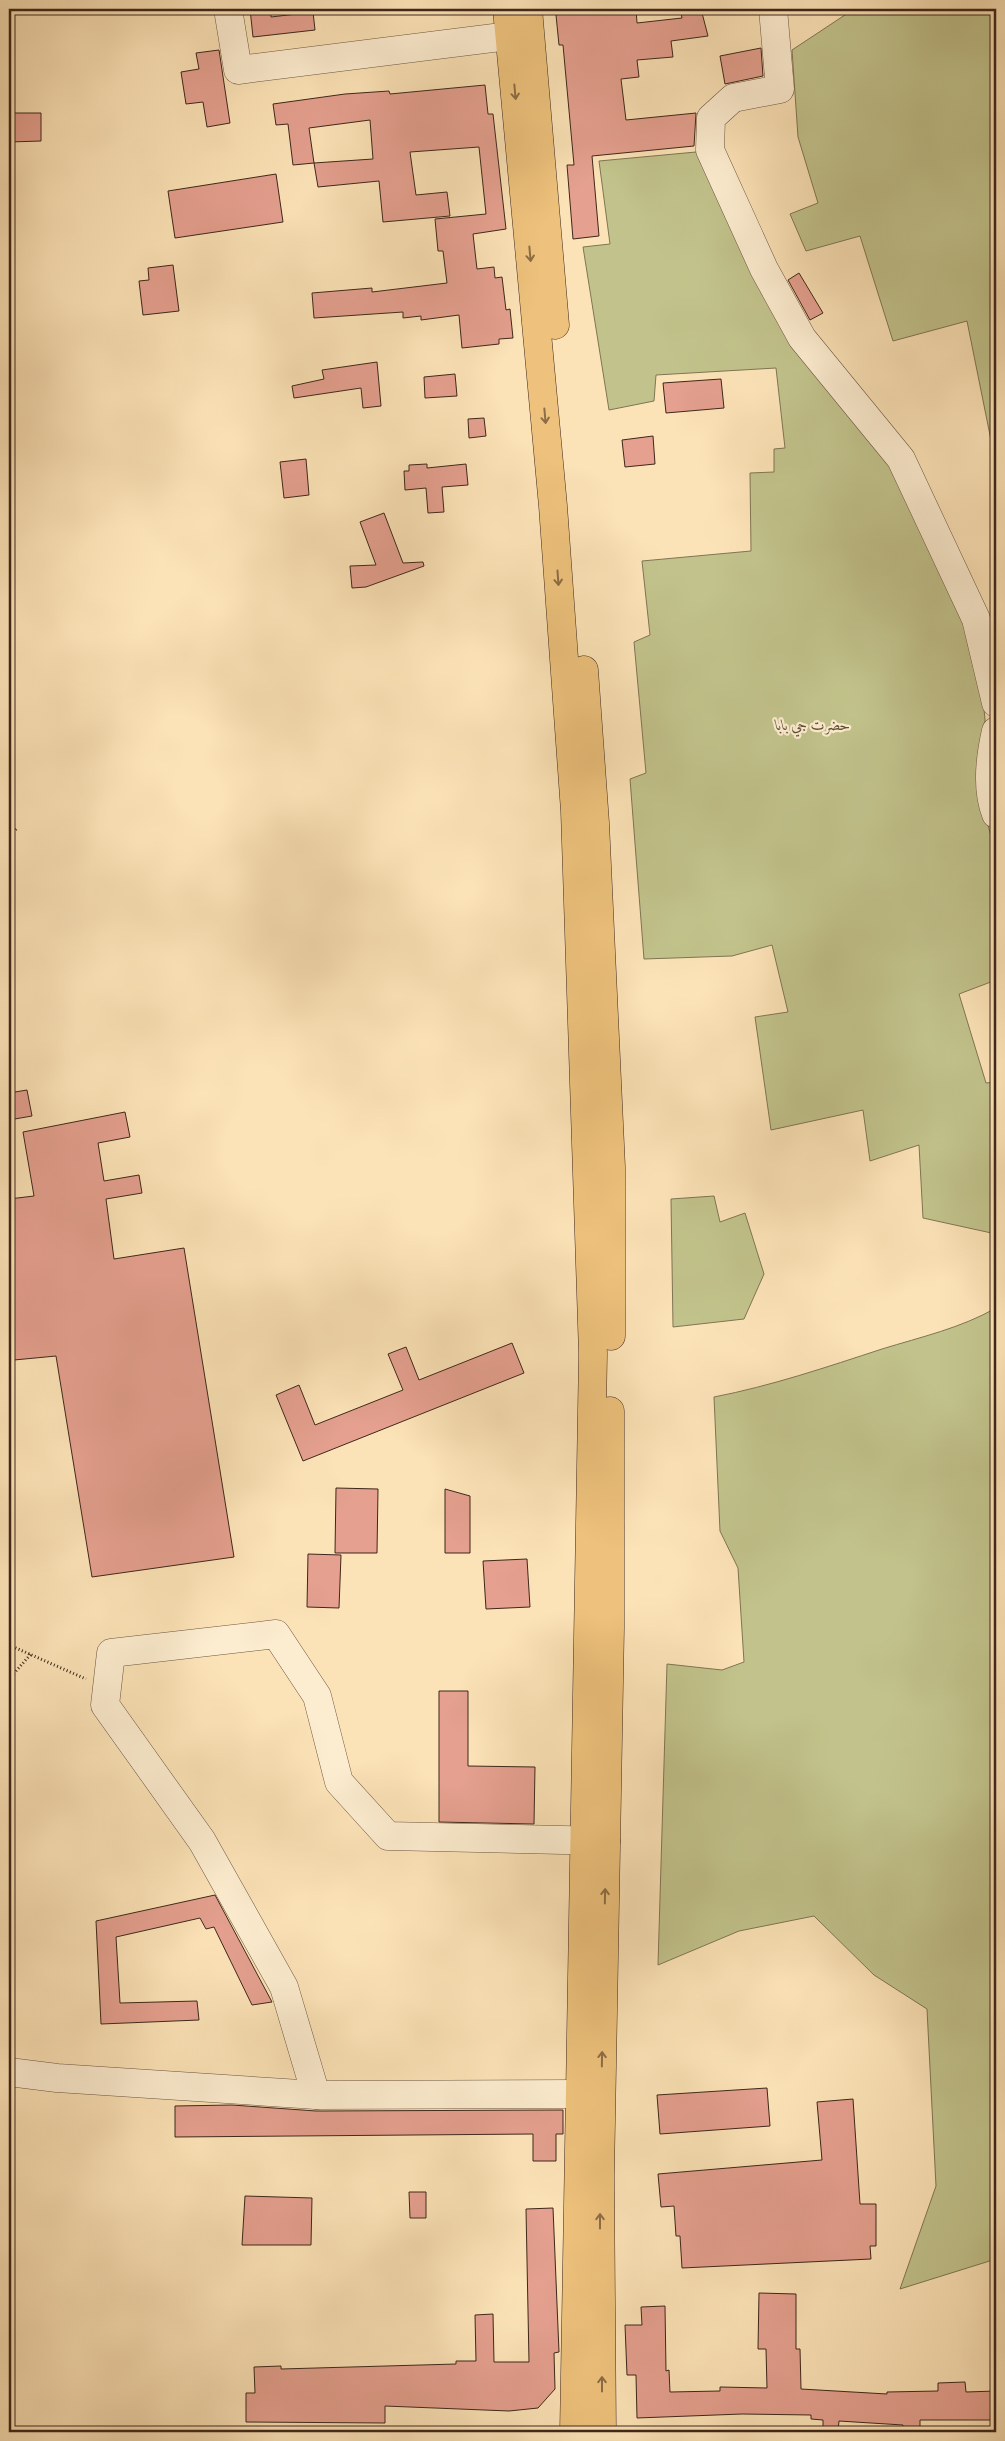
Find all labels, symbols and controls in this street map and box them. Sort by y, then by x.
one-way arrow [510,84,520,100]
one-way arrow [525,246,535,262]
one-way arrow [540,407,549,423]
one-way arrow [553,569,563,585]
park label: حضرت جي بابا [773,716,851,737]
one-way arrow [600,1888,610,1904]
one-way arrow [597,2051,607,2067]
one-way arrow [596,2213,605,2229]
one-way arrow [597,2376,607,2392]

